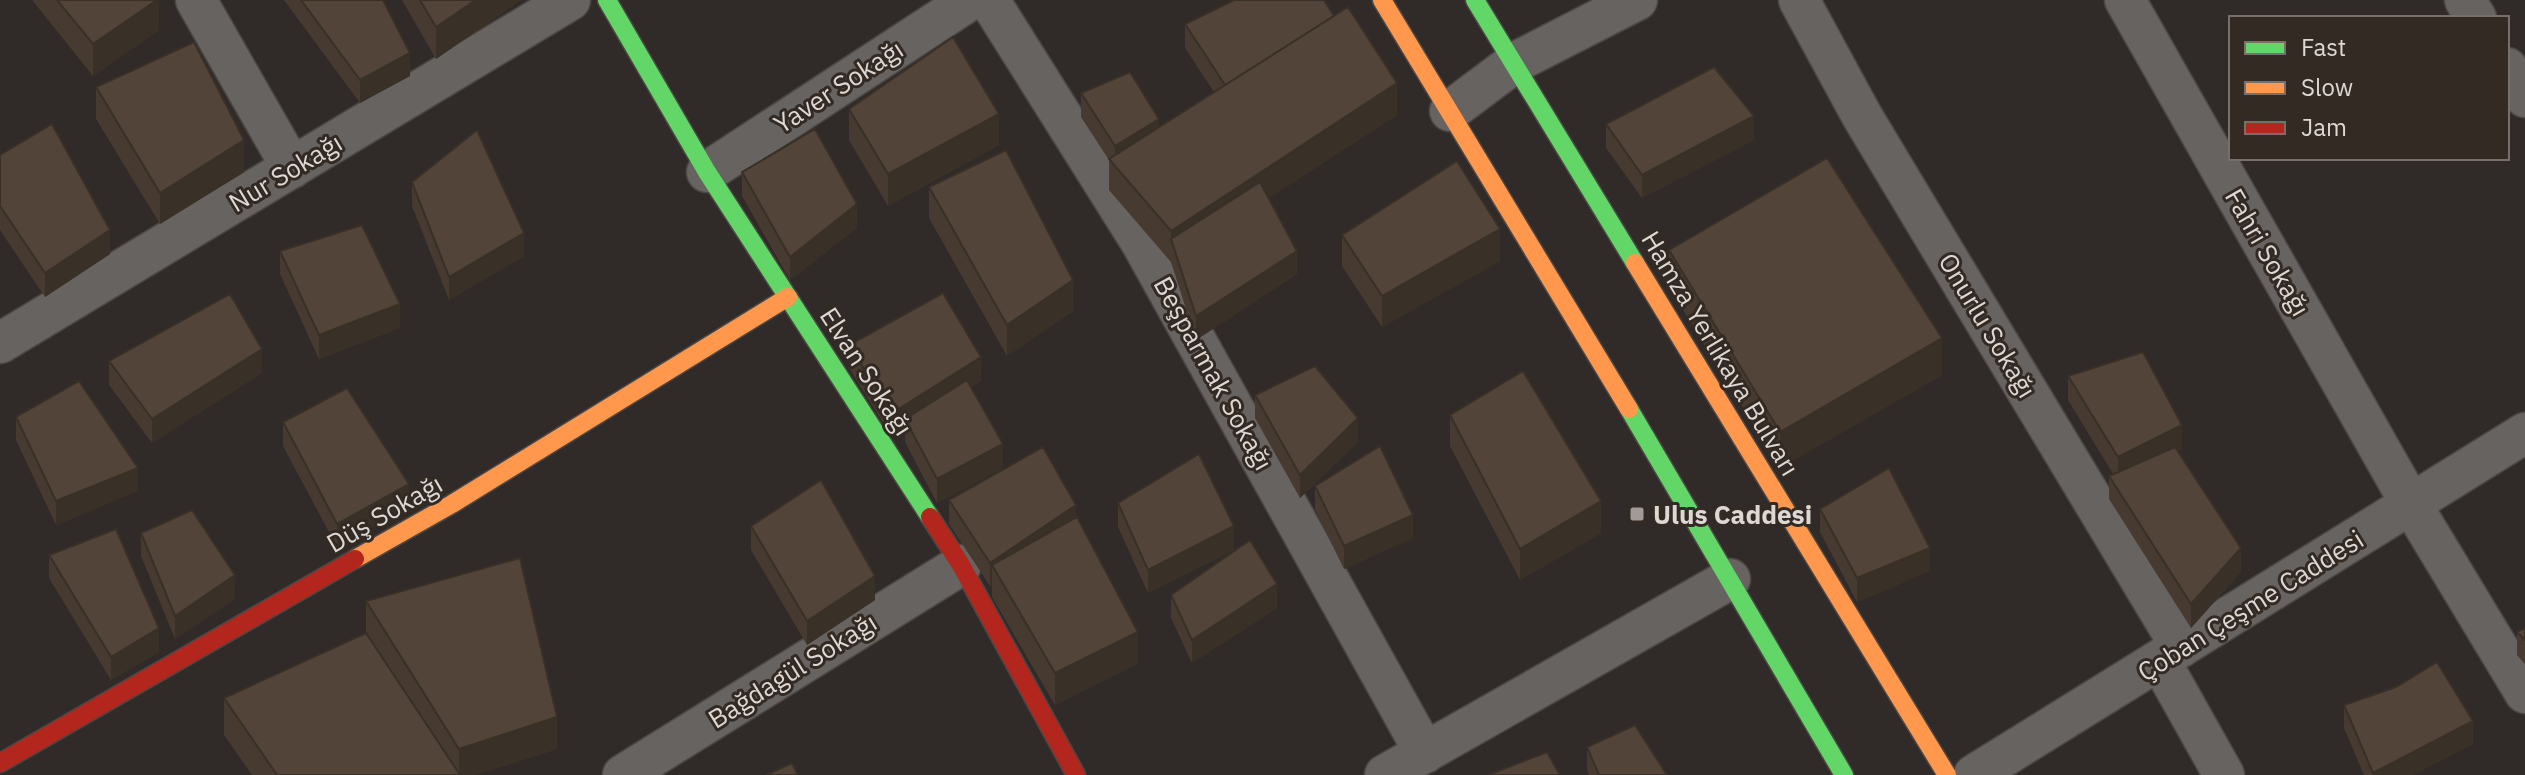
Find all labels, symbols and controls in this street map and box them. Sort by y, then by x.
legend [2229,16,2509,160]
text: Fast [2301,31,2346,63]
street label: Yaver Sokağı [767,32,909,140]
text: Slow [2301,71,2353,103]
text: Jam [2301,111,2347,143]
street label: Nur Sokağı [222,125,348,219]
street label: Fahri Sokağı [2218,182,2318,322]
street label: Hamza Yerlikaya Bulvarı [1634,224,1808,482]
street label: Onurlu Sokağı [1931,246,2045,404]
street label: Beşparmak Sokağı [1147,270,1281,476]
street label: Elvan Sokağı [813,300,921,442]
street label: Düş Sokağı [320,466,448,560]
place label: Ulus Caddesi [1653,497,1812,531]
marker: Ulus Caddesi [1628,505,1646,523]
street label: Çoban Çeşme Caddesi [2131,522,2369,688]
street label: Bağdagül Sokağı [701,605,883,735]

